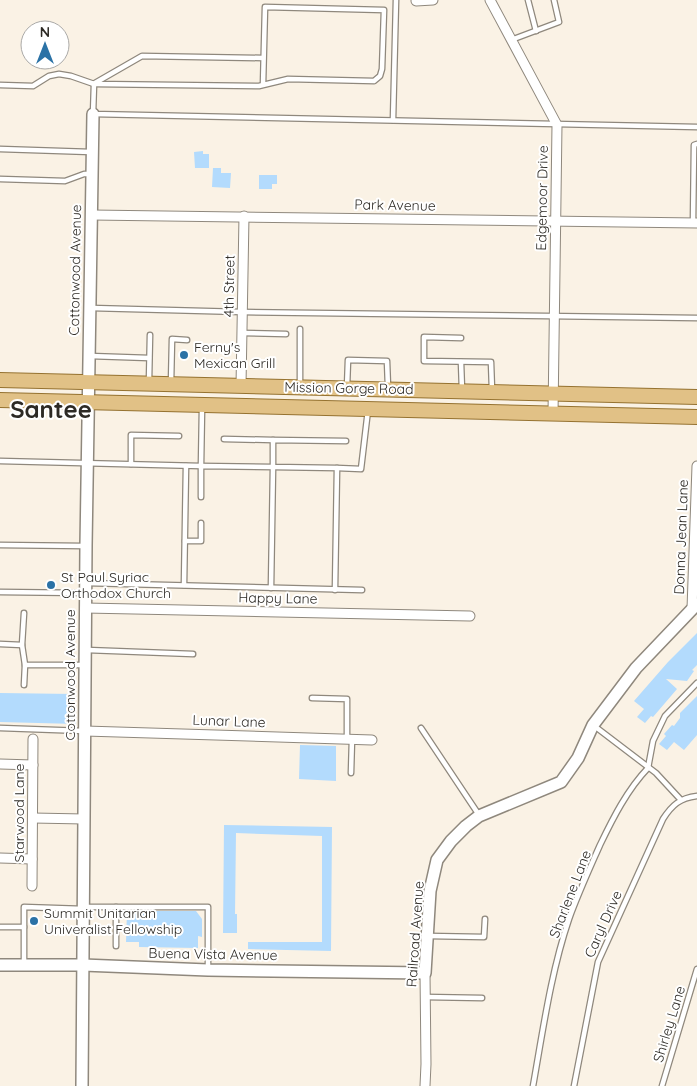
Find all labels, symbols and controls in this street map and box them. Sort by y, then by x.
north arrow [20,20,70,70]
text: N [40,23,50,41]
street label: Edgemoor Drive [532,145,552,251]
street label: Park Avenue [354,195,436,215]
street label: Cottonwood Avenue [65,204,85,336]
street label: 4th Street [219,255,239,317]
place label: Ferny's Mexican Grill [194,338,275,372]
marker: Ferny's Mexican Grill [178,349,190,361]
street label: Mission Gorge Road [284,378,414,398]
district label: Santee [10,394,92,424]
street label: Donna Jean Lane [670,479,692,595]
place label: St Paul Syriac Orthodox Church [61,568,171,602]
marker: St Paul Syriac Orthodox Church [45,579,57,591]
street label: Happy Lane [238,588,318,608]
street label: Cottonwood Avenue [61,609,79,741]
street label: Lunar Lane [192,711,266,731]
street label: Starwood Lane [10,763,28,862]
street label: Sharlene Lane [545,848,595,940]
street label: Railroad Avenue [402,880,428,988]
street label: Caryl Drive [580,888,626,960]
place label: Summit Unitarian Univeralist Fellowship [44,904,182,938]
marker: Summit Unitarian Univeralist Fellowship [28,915,40,927]
street label: Buena Vista Avenue [148,944,278,964]
street label: Shirley Lane [649,984,689,1064]

